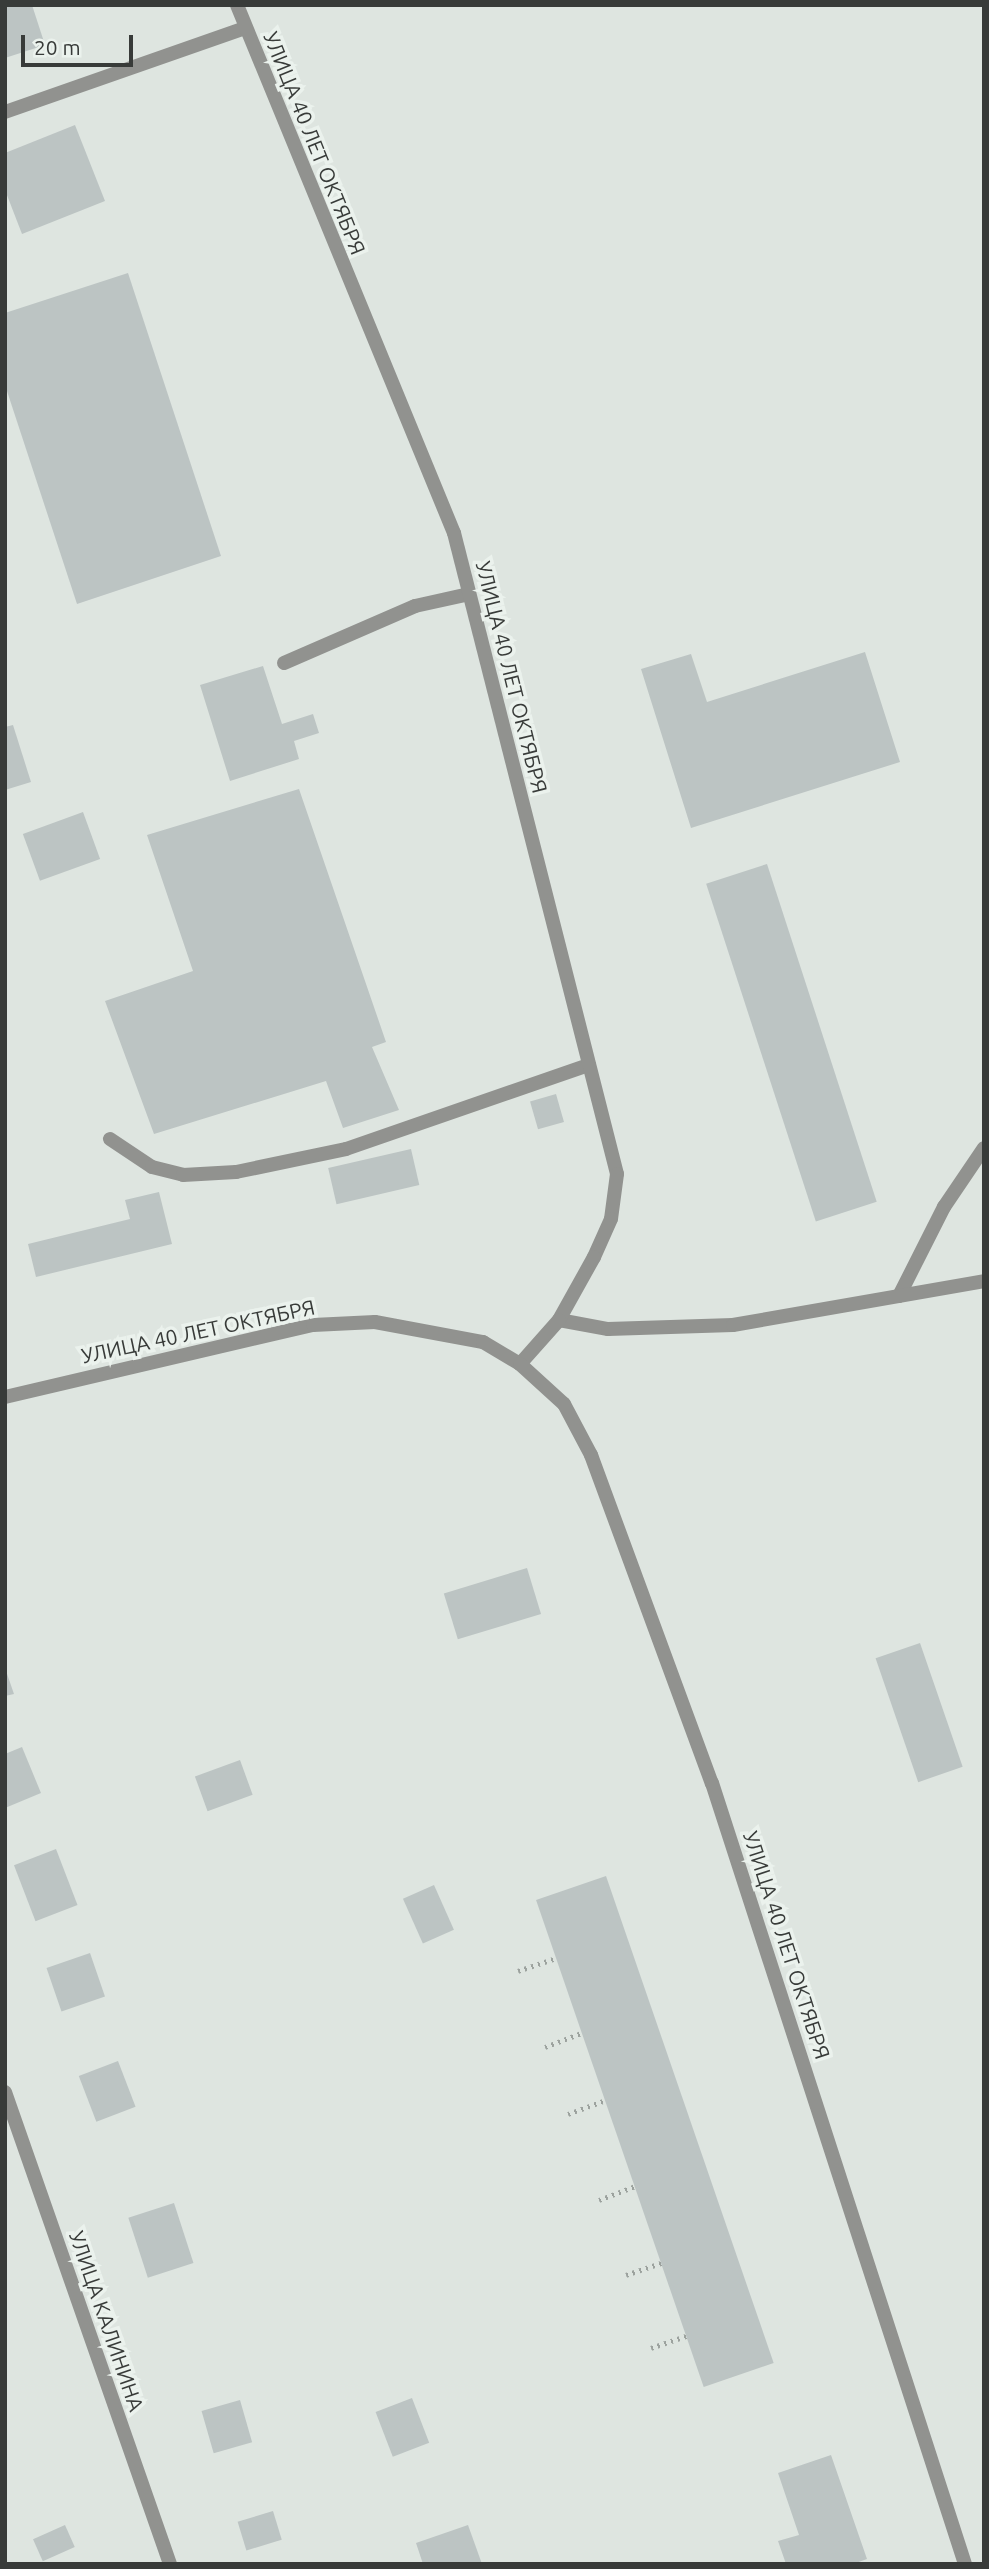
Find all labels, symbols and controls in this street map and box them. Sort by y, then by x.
scale bar [24,21,136,65]
street label: УЛИЦА 40 ЛЕТ ОКТЯБРЯ [259,28,371,258]
text: 20 m [34,35,81,59]
street label: УЛИЦА 40 ЛЕТ ОКТЯБРЯ [471,558,553,796]
street label: УЛИЦА 40 ЛЕТ ОКТЯБРЯ [79,1294,317,1368]
street label: УЛИЦА 40 ЛЕТ ОКТЯБРЯ [738,1828,836,2062]
street label: УЛИЦА КАЛИНИНА [64,2228,150,2414]

